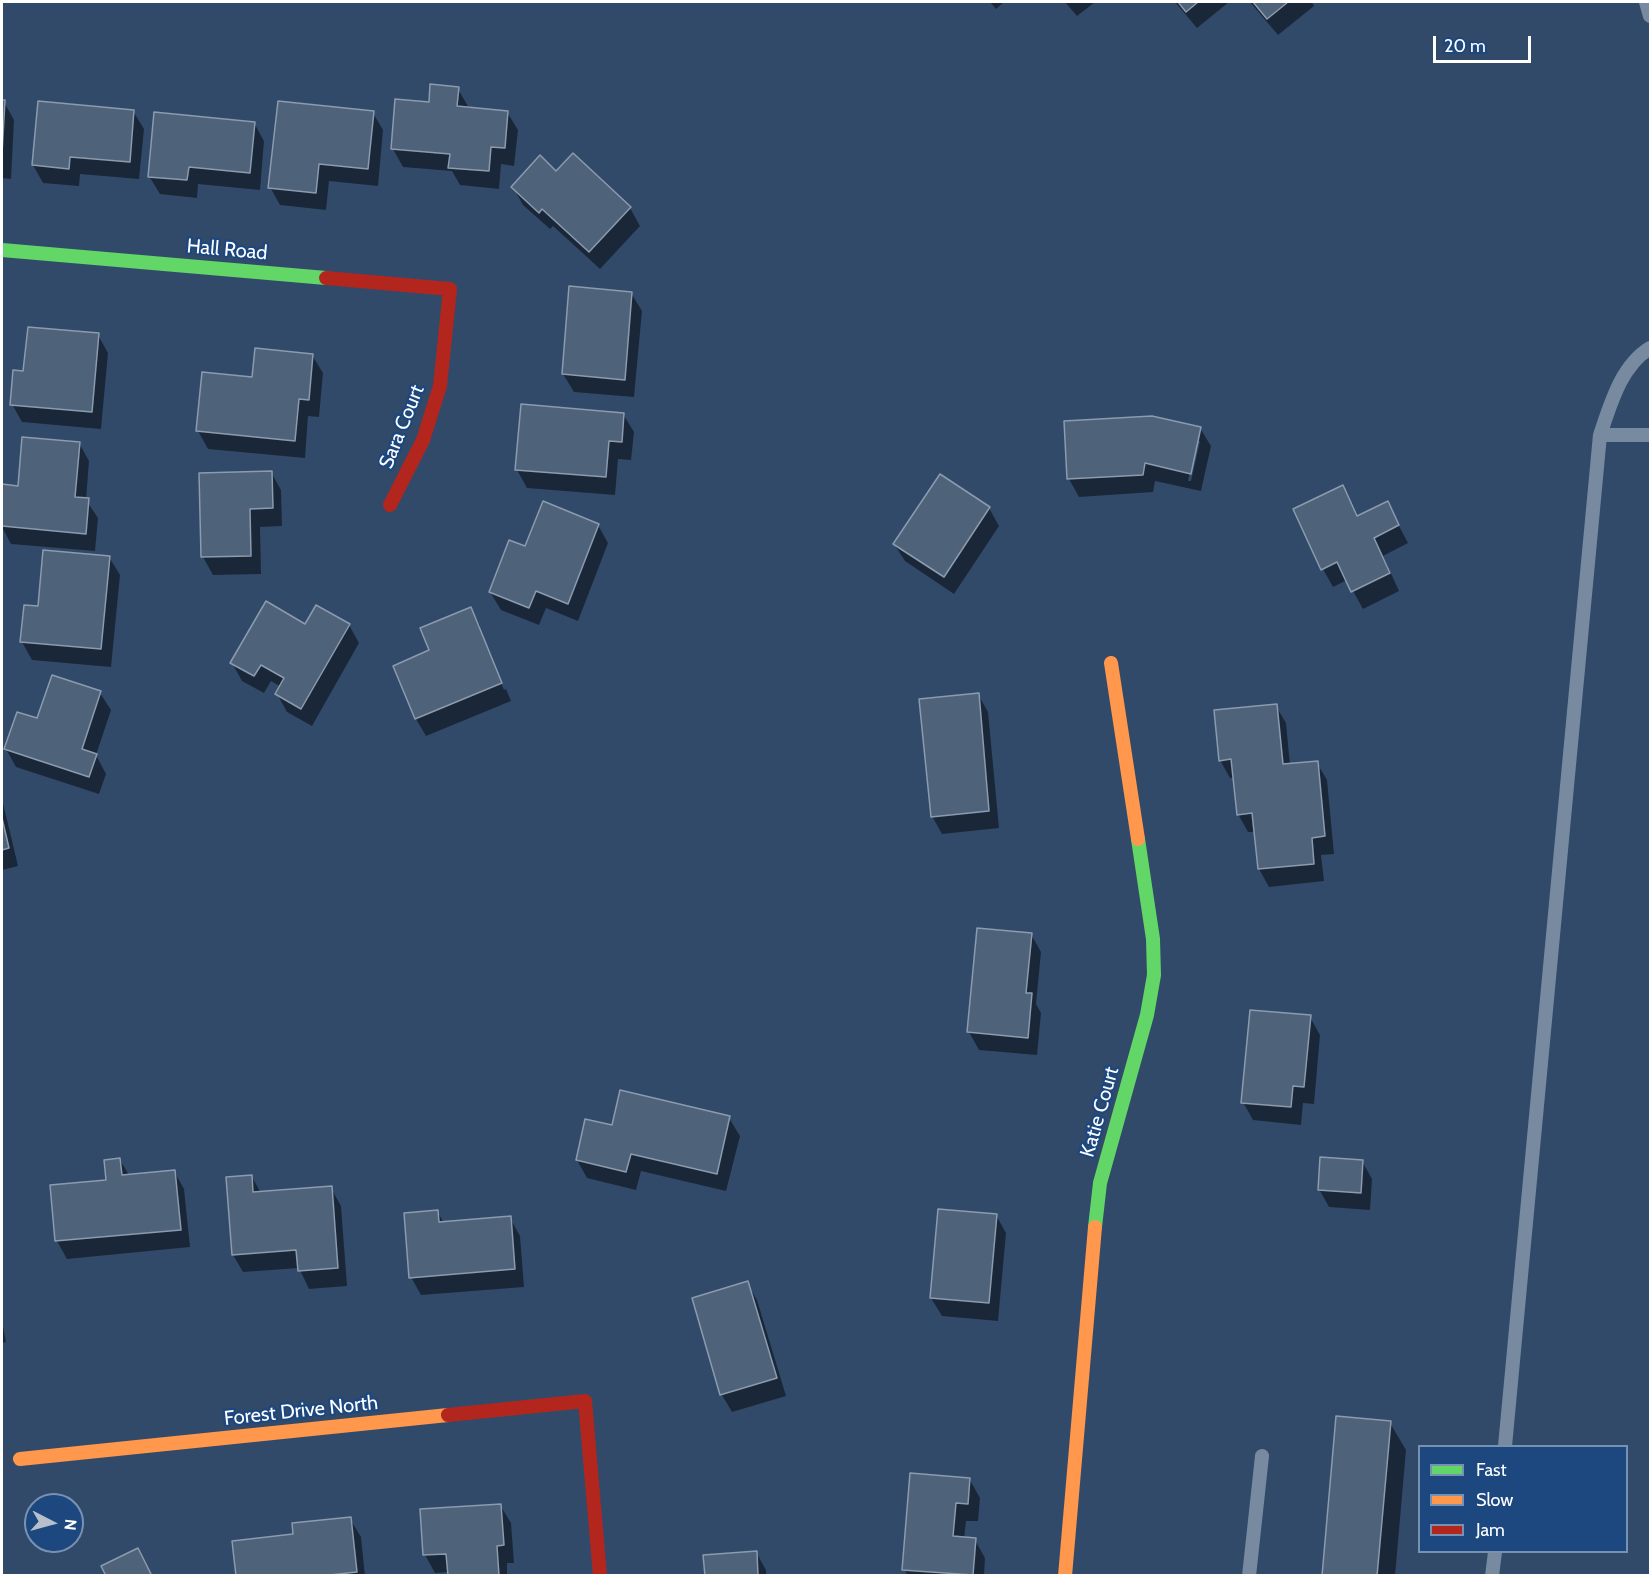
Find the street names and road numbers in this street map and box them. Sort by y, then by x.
street label: Hall Road [186,235,268,265]
street label: Sara Court [374,382,430,472]
street label: Katie Court [1076,1064,1124,1160]
street label: Forest Drive North [223,1391,379,1431]

